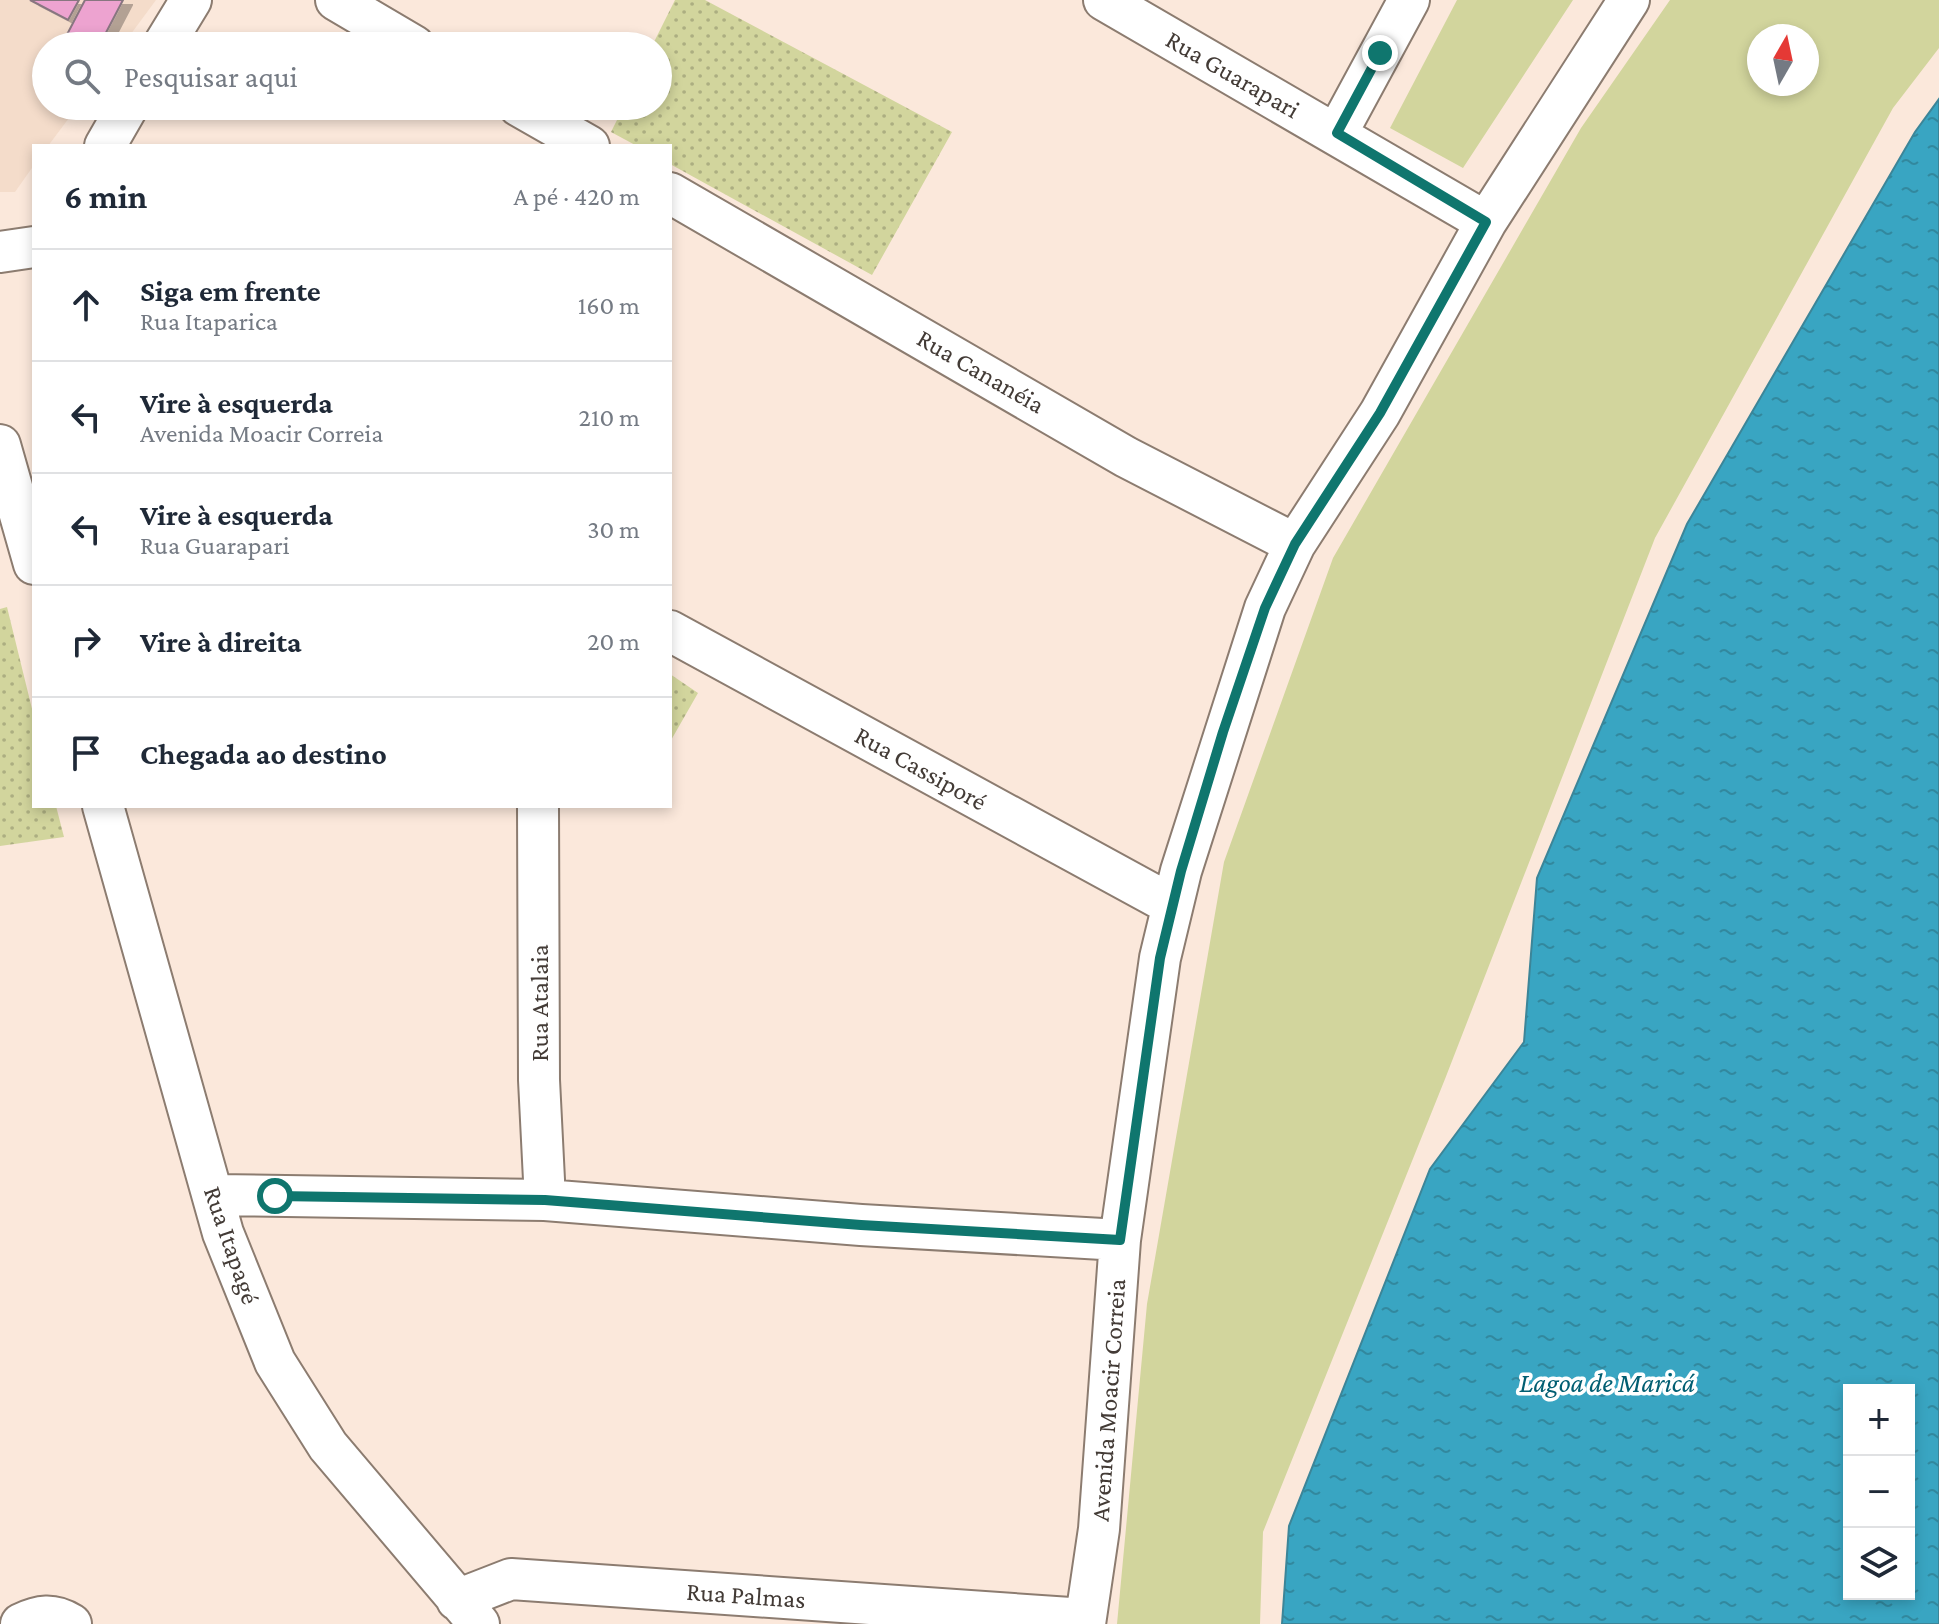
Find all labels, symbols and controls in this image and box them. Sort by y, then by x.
street label: Rua Guarapari [1161,24,1305,124]
north arrow [1747,24,1819,96]
search box [32,32,672,120]
route end [1362,35,1398,71]
icon: search [60,54,104,98]
text: Pesquisar aqui [124,60,298,93]
text: 6 min [64,178,147,215]
text: A pé · 420 m [513,182,640,211]
text: Siga em frente [140,274,321,307]
icon: ahead [64,283,108,327]
text: 160 m [578,291,640,320]
text: Rua Itaparica [140,307,278,336]
street label: Rua Cananéia [912,323,1050,420]
text: Vire à esquerda [140,386,333,419]
icon: left [64,395,108,439]
text: 210 m [579,403,640,432]
text: Avenida Moacir Correia [140,419,383,448]
text: Vire à esquerda [140,498,333,531]
icon: left [64,507,108,551]
text: 30 m [587,515,640,544]
text: Rua Guarapari [140,531,290,560]
icon: right [64,619,108,663]
text: Vire à direita [140,625,302,658]
text: 20 m [587,627,640,656]
street label: Rua Cassiporé [850,720,992,816]
icon: arrive [64,731,108,775]
text: Chegada ao destino [140,737,387,770]
street label: Rua Atalaia [525,944,554,1062]
route start [257,1178,293,1214]
street label: Rua Itapagé [198,1182,265,1308]
street label: Avenida Moacir Correia [1086,1278,1131,1522]
water label: Lagoa de Maricá [1519,1367,1696,1398]
map controls [1843,1384,1915,1600]
button: + [1843,1384,1915,1456]
button: − [1843,1456,1915,1528]
button: layers [1843,1528,1915,1600]
street label: Rua Palmas [685,1577,807,1614]

